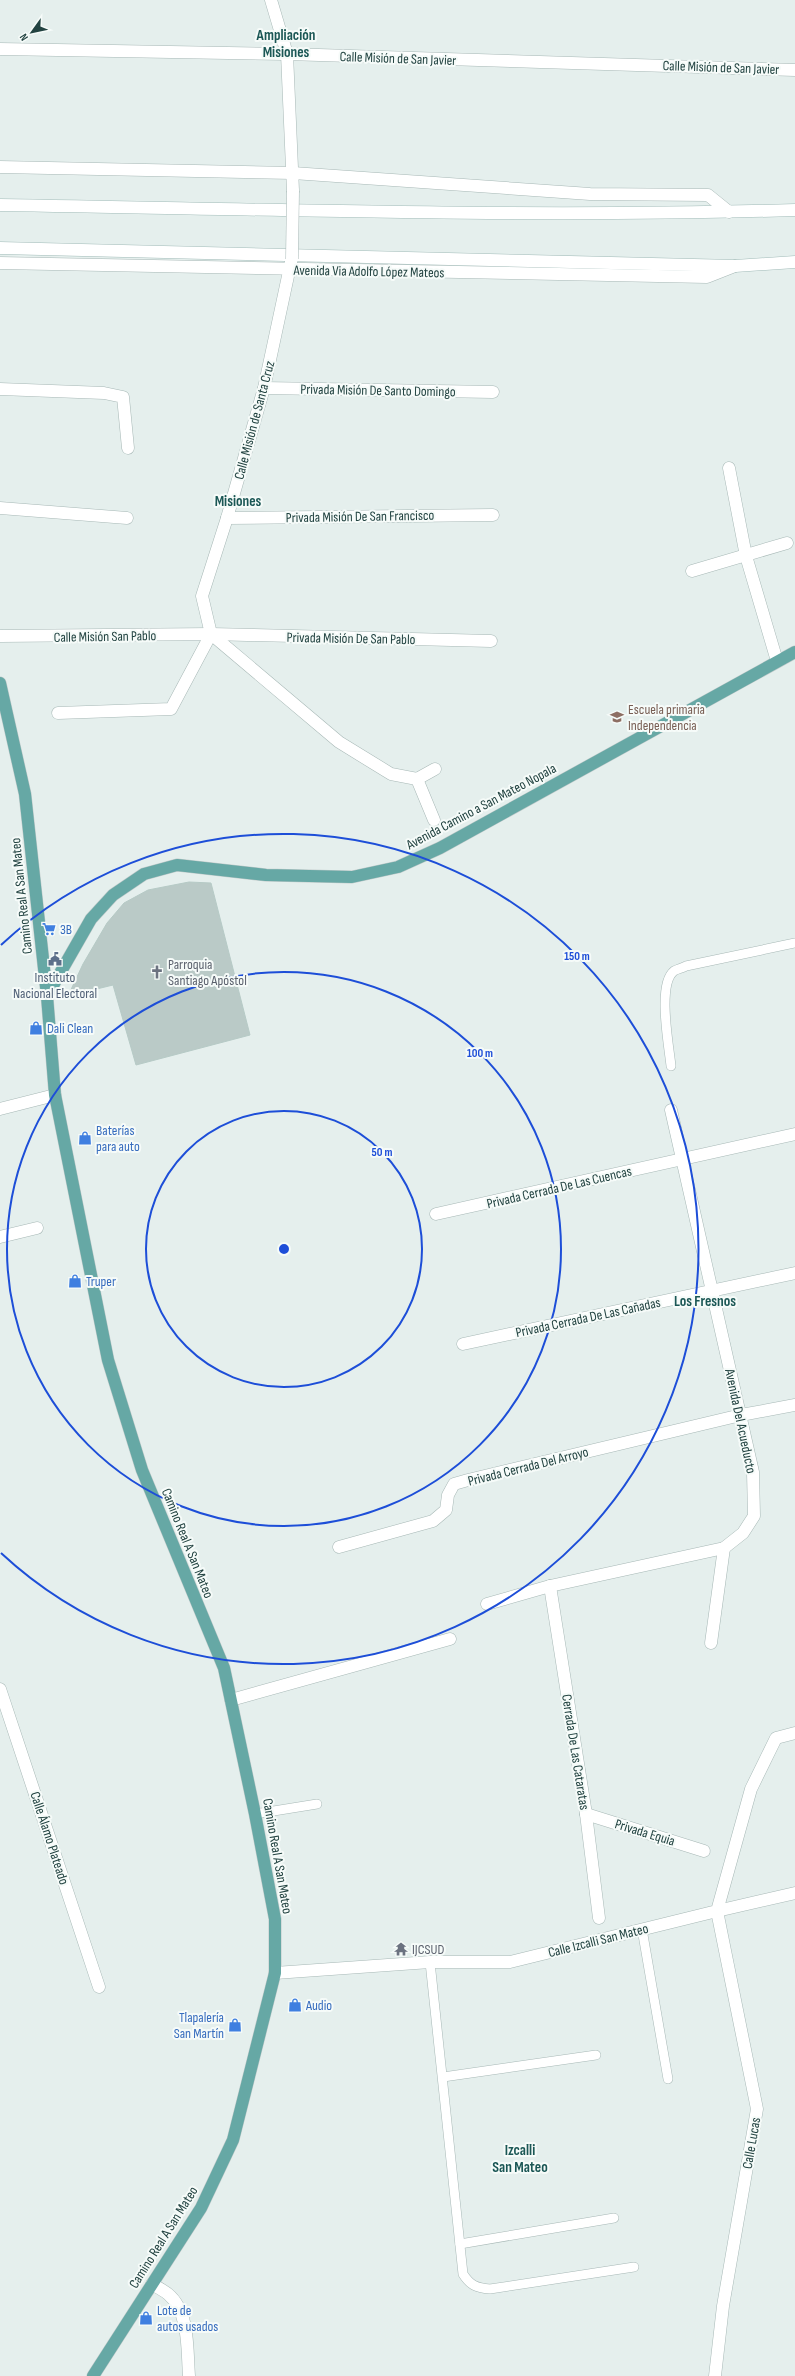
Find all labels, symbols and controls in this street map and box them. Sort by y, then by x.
north arrow [12,12,52,52]
district label: Ampliación Misiones [256,26,315,62]
text: N [17,31,31,43]
street label: Calle Misión de San Javier [339,48,457,69]
street label: Calle Misión de San Javier [662,57,780,78]
street label: Avenida Via Adolfo López Mateos [292,262,445,281]
street label: Calle Misión de Santa Cruz [230,359,279,481]
street label: Privada Misión De Santo Domingo [300,381,456,400]
district label: Misiones [215,492,262,511]
street label: Privada Misión De San Francisco [286,507,435,526]
street label: Calle Misión San Pablo [54,627,157,646]
street label: Privada Misión De San Pablo [286,629,416,648]
place label: Escuela primaria Independencia [628,701,705,734]
school or university icon: Escuela primaria Independencia [609,709,625,725]
street label: Avenida Camino a San Mateo Nopala [403,760,559,854]
street label: Camino Real A San Mateo [7,837,36,955]
supermarket icon: 3B [41,921,57,937]
place label: 3B [60,921,72,938]
text: 150 m [564,949,590,964]
public building icon: Instituto Nacional Electoral [47,951,63,967]
place label: Parroquia Santiago Apóstol [168,956,247,989]
church icon: Parroquia Santiago Apóstol [149,964,165,980]
place label: Instituto Nacional Electoral [13,969,97,1002]
shop icon: Dali Clean [28,1020,44,1036]
place label: Dali Clean [47,1020,93,1037]
text: 100 m [467,1046,493,1061]
place label: Baterías para auto [96,1122,140,1155]
shop icon: Baterías para auto [77,1130,93,1146]
text: 50 m [372,1145,392,1160]
street label: Privada Cerrada De Las Cuencas [485,1163,633,1212]
centre of rings [277,1242,291,1256]
shop icon: Truper [67,1273,83,1289]
place label: Truper [86,1273,116,1290]
district label: Los Fresnos [674,1292,736,1311]
street label: Privada Cerrada De Las Cañadas [514,1294,662,1341]
street label: Avenida Del Acueducto [721,1366,760,1475]
street label: Privada Cerrada Del Arroyo [466,1443,590,1490]
street label: Camino Real A San Mateo [158,1486,217,1601]
street label: Cerrada De Las Cataratas [558,1693,593,1811]
street label: Calle Álamo Plateado [26,1789,73,1887]
street label: Camino Real A San Mateo [259,1797,296,1915]
street label: Privada Equia [613,1815,677,1850]
street label: Calle Izcalli San Mateo [546,1920,650,1961]
temple icon: IJCSUD [393,1941,409,1957]
place label: IJCSUD [412,1941,444,1958]
shop icon: Audio [287,1997,303,2013]
place label: Audio [305,1997,332,2014]
place label: Tlapalería San Martín [174,2009,224,2042]
shop icon: Tlapalería San Martín [227,2017,243,2033]
street label: Calle Lucas [739,2116,764,2170]
district label: Izcalli San Mateo [492,2141,548,2177]
street label: Camino Real A San Mateo [125,2183,202,2291]
place label: Lote de autos usados [157,2302,218,2335]
shop icon: Lote de autos usados [138,2310,154,2326]

